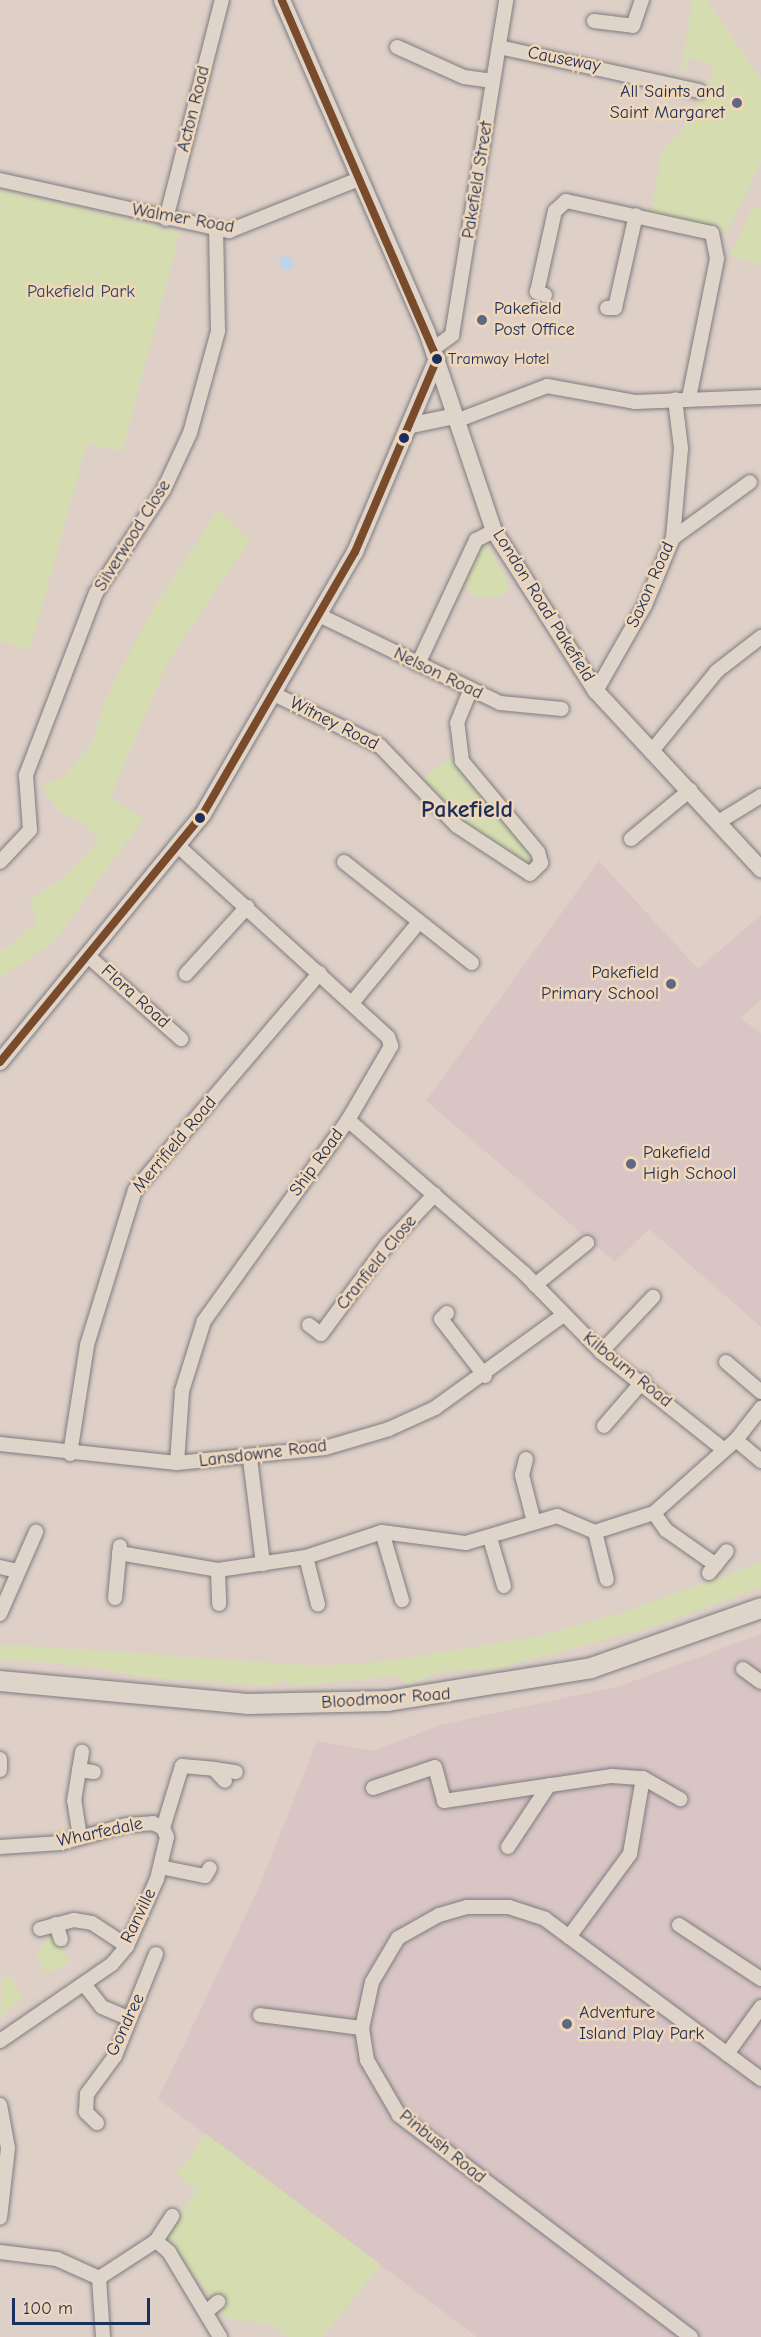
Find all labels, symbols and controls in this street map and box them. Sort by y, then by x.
street label: Causeway [526,42,602,78]
street label: Acton Road [173,64,215,154]
place label: All Saints and Saint Margaret [610,82,725,124]
marker: All Saints and Saint Margaret [730,96,744,110]
street label: Pakefield Street [458,120,498,240]
street label: Walmer Road [130,199,236,239]
park label: Pakefield Park [27,281,135,303]
place label: Pakefield Post Office [494,299,575,342]
marker: Pakefield Post Office [475,313,489,327]
place label: Tramway Hotel [448,349,549,369]
marker: Tramway Hotel [431,353,443,365]
unlabelled marker [398,432,410,444]
street label: Silverwood Close [90,476,176,596]
street label: London Road Pakefield [487,526,599,686]
street label: Saxon Road [622,539,680,631]
street label: Nelson Road [390,643,486,705]
street label: Witney Road [286,692,382,756]
district label: Pakefield [421,796,513,824]
unlabelled marker [194,812,206,824]
street label: Flora Road [96,961,174,1033]
place label: Pakefield Primary School [541,963,659,1006]
marker: Pakefield Primary School [664,977,678,991]
street label: Merrifield Road [128,1092,222,1198]
street label: Ship Road [285,1125,349,1201]
place label: Pakefield High School [643,1143,737,1186]
marker: Pakefield High School [624,1157,638,1171]
street label: Cranfield Close [332,1211,422,1315]
street label: Kilbourn Road [578,1327,676,1413]
street label: Lansdowne Road [198,1435,328,1473]
street label: Bloodmoor Road [321,1684,451,1714]
street label: Wharfedale [55,1813,145,1853]
street label: Ranville [117,1885,161,1947]
street label: Gondree [102,1990,150,2060]
place label: Adventure Island Play Park [579,2003,704,2046]
marker: Adventure Island Play Park [560,2017,574,2031]
street label: Pinbush Road [394,2106,490,2188]
scale bar [15,2286,153,2324]
text: 100 m [23,2298,73,2319]

